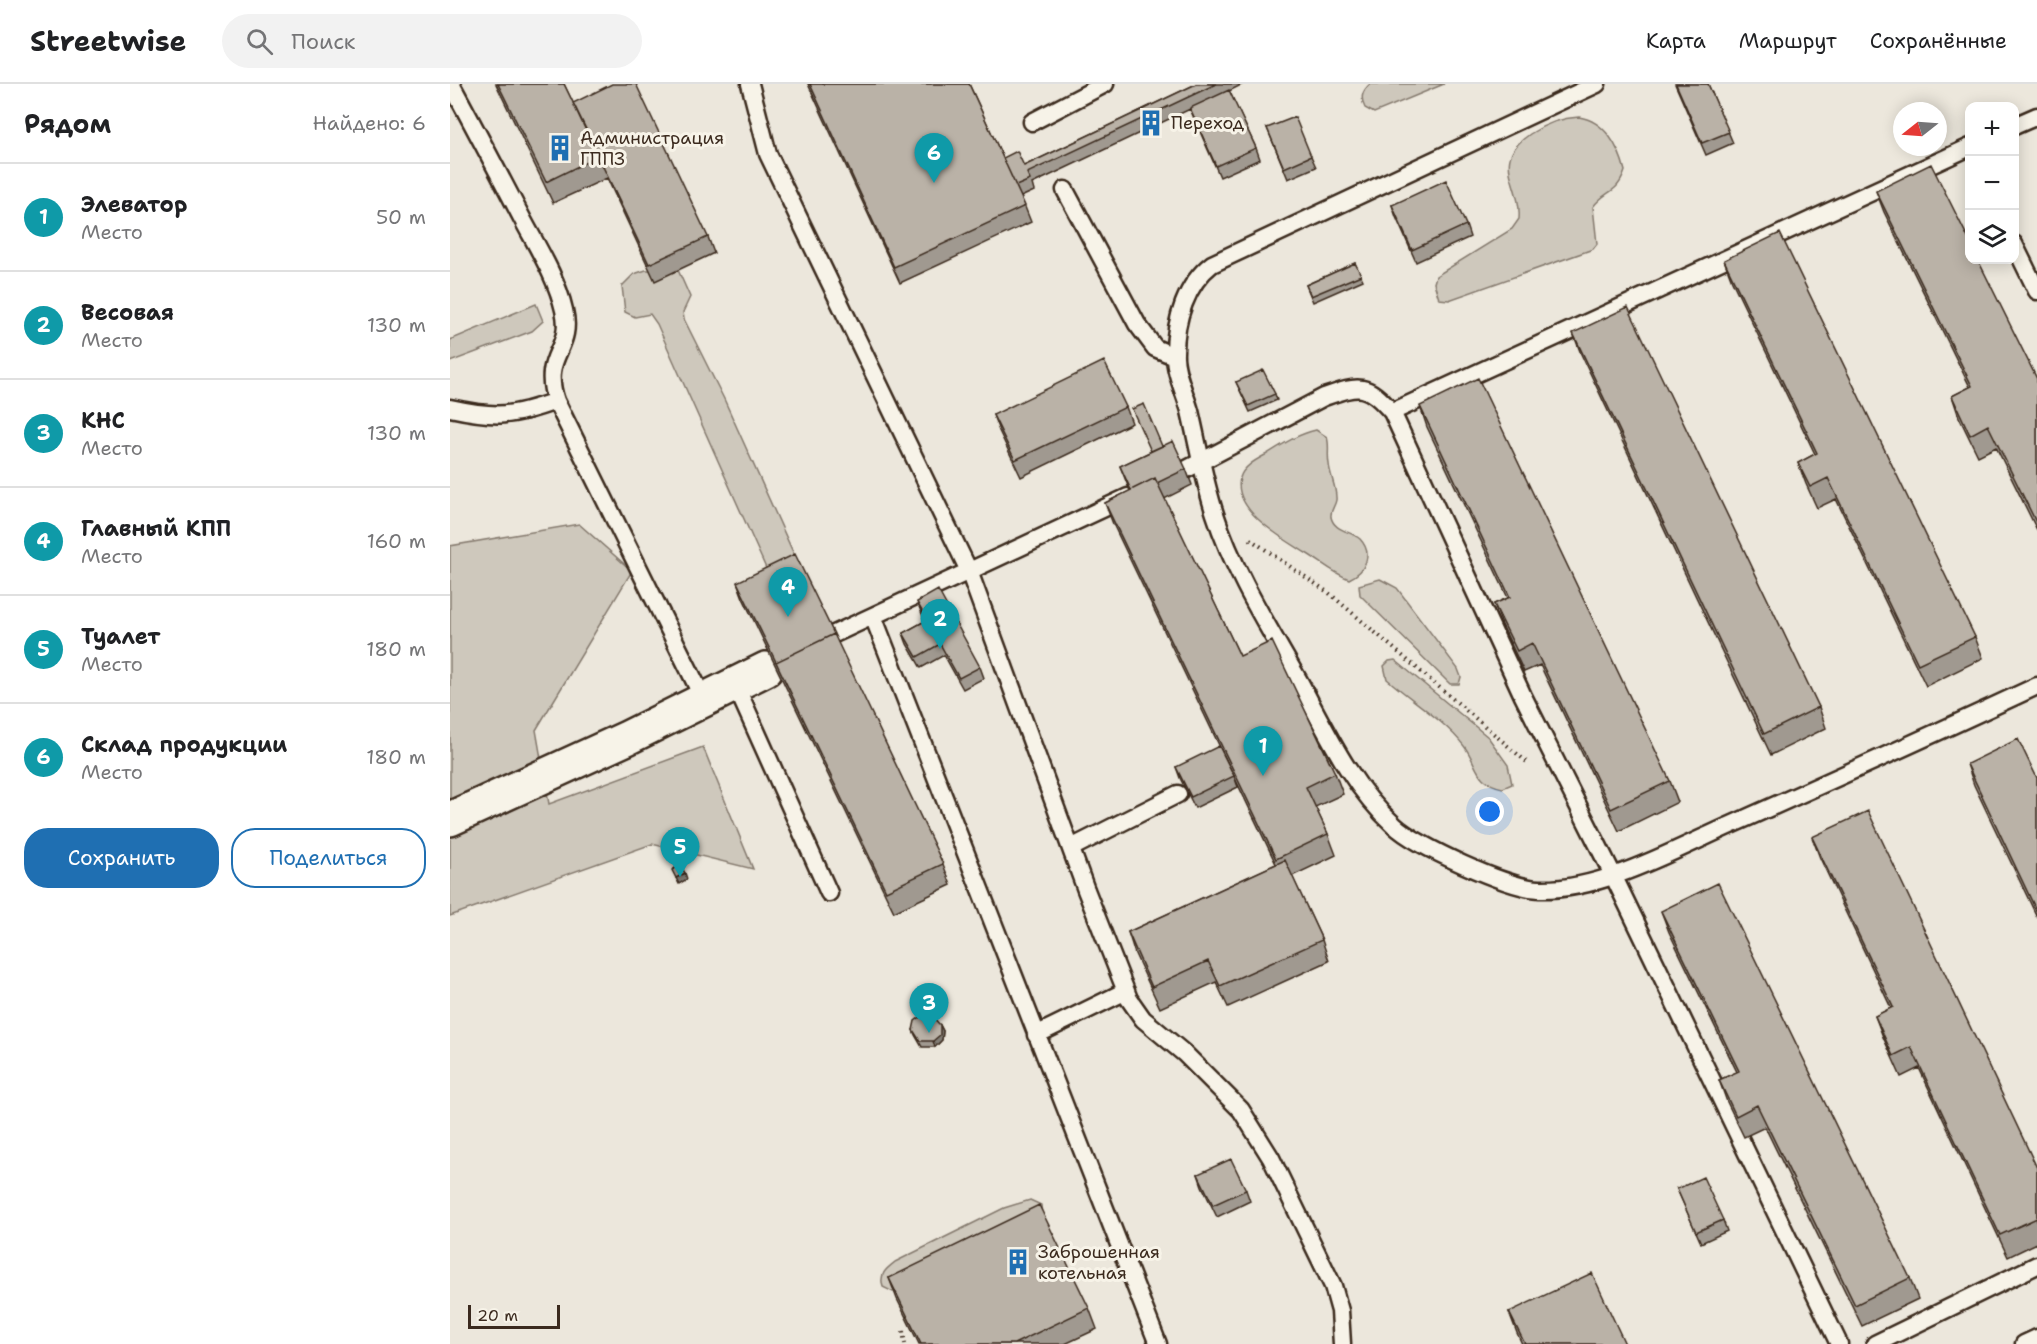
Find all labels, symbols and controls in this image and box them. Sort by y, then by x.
search box [222,14,642,68]
text: Streetwise [30,22,186,60]
icon: search [243,25,276,58]
text: Поиск [291,27,356,56]
text: Карта [1646,27,1706,55]
text: Маршрут [1739,27,1837,55]
text: Сохранённые [1870,27,2007,55]
north arrow [1893,102,1947,156]
map controls [1965,102,2019,264]
button: + [1965,102,2019,156]
text: Рядом [24,106,111,141]
building icon: Переход [1136,108,1166,138]
text: Найдено: 6 [313,110,426,136]
place label: Переход [1171,111,1245,135]
place label: Администрация ГППЗ [580,126,724,171]
building icon: Администрация ГППЗ [545,133,575,163]
pin: 6 [914,134,954,183]
button: − [1965,156,2019,210]
text: Элеватор [81,190,187,219]
text: 1 [39,204,48,230]
text: 50 m [376,204,426,230]
button: layers [1965,210,2019,264]
text: Место [81,219,143,245]
text: Весовая [81,298,174,327]
text: 2 [37,312,51,338]
text: 130 m [367,312,426,338]
text: Место [81,327,143,353]
text: КНС [81,406,125,435]
text: 3 [37,420,51,446]
text: 130 m [367,420,426,446]
text: Место [81,435,143,461]
text: Главный КПП [81,514,231,543]
text: 4 [37,528,51,554]
text: 160 m [367,528,426,554]
text: Место [81,543,143,569]
pin: 4 [768,568,808,617]
pin: 2 [920,600,960,649]
text: Туалет [81,622,160,651]
text: 5 [37,636,50,662]
text: 180 m [366,636,426,662]
text: Место [81,651,143,677]
pin: 1 [1244,726,1282,776]
text: Склад продукции [81,730,287,759]
text: 6 [37,744,51,770]
text: 180 m [366,744,426,770]
text: Место [81,759,143,785]
your location [1475,797,1504,826]
button: Сохранить [24,828,219,888]
button: Поделиться [231,828,426,888]
pin: 5 [660,828,700,877]
pin: 3 [910,984,948,1033]
place label: Заброшенная котельная [1038,1240,1160,1285]
building icon: Заброшенная котельная [1003,1247,1033,1277]
scale bar [468,1302,560,1330]
text: 20 m [477,1305,518,1326]

